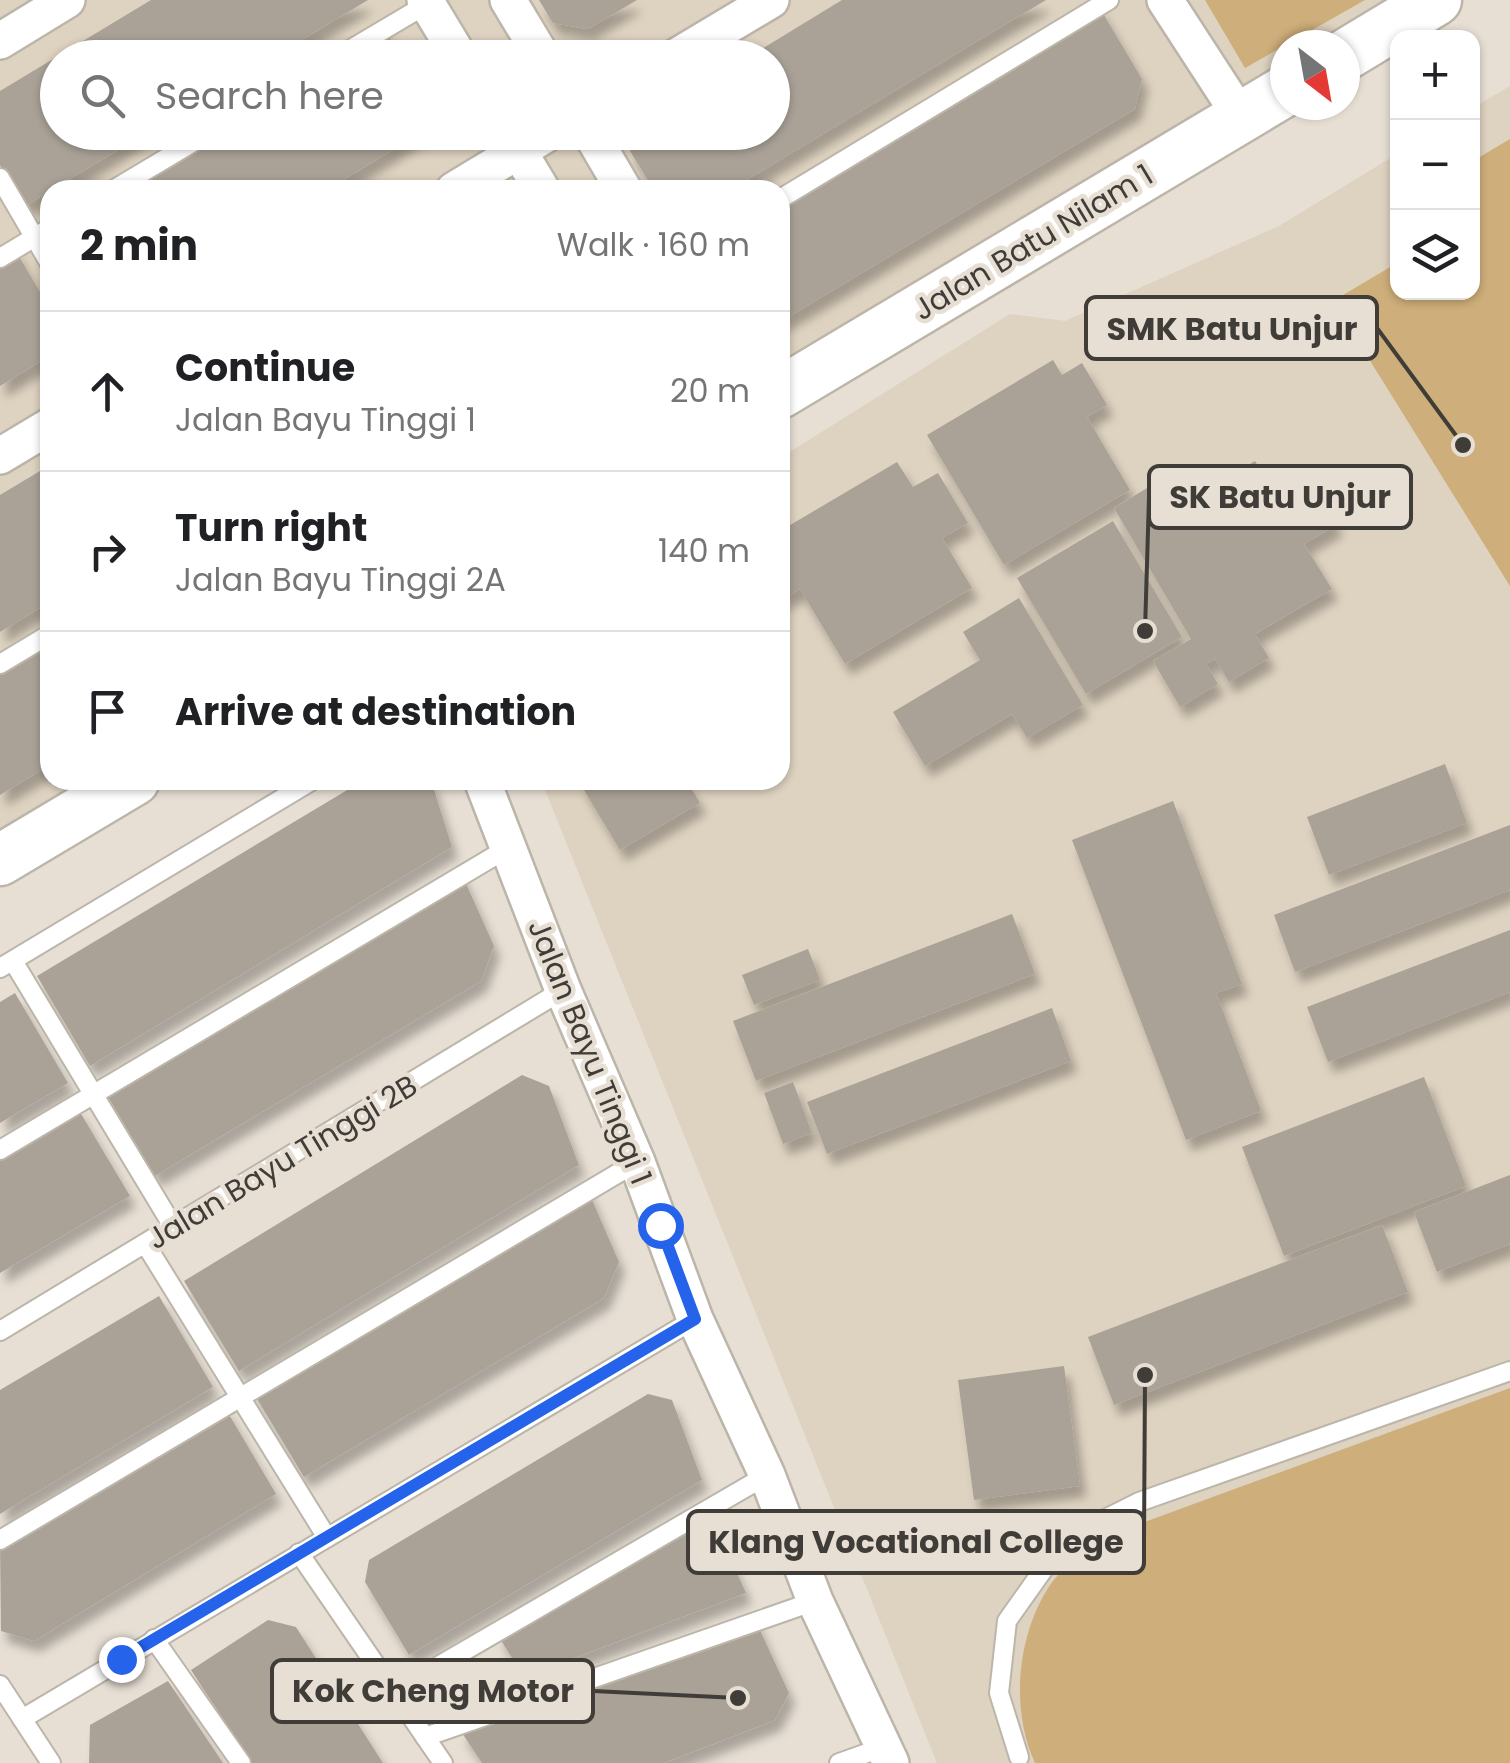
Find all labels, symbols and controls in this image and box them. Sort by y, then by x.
north arrow [1270,30,1360,120]
map controls [1390,30,1480,300]
button: + [1390,30,1480,120]
search box [40,40,790,150]
icon: search [75,68,130,123]
text: Search here [155,69,384,122]
button: − [1390,120,1480,210]
street label: Jalan Batu Nilam 1 [905,153,1161,331]
button: layers [1390,210,1480,300]
text: 2 min [80,216,198,275]
text: Walk · 160 m [557,222,750,267]
callout: SMK Batu Unjur [1086,297,1377,359]
text: SMK Batu Unjur [1106,306,1358,351]
text: Continue [175,341,355,394]
icon: ahead [80,364,135,419]
text: 20 m [670,368,750,413]
text: Jalan Bayu Tinggi 1 [175,397,476,442]
callout: SK Batu Unjur [1149,466,1411,528]
text: SK Batu Unjur [1169,474,1391,519]
text: Turn right [175,501,367,554]
icon: right [80,524,135,579]
text: 140 m [658,528,750,573]
text: Jalan Bayu Tinggi 2A [175,557,506,602]
icon: arrive [80,684,135,739]
text: Arrive at destination [175,685,576,738]
street label: Jalan Bayu Tinggi 1 [517,913,663,1191]
street label: Jalan Bayu Tinggi 2B [139,1064,425,1260]
route start [638,1203,684,1249]
callout: Klang Vocational College [688,1511,1144,1573]
text: Klang Vocational College [708,1519,1124,1564]
route end [99,1637,145,1683]
callout: Kok Cheng Motor [272,1660,593,1722]
text: Kok Cheng Motor [292,1668,574,1713]

